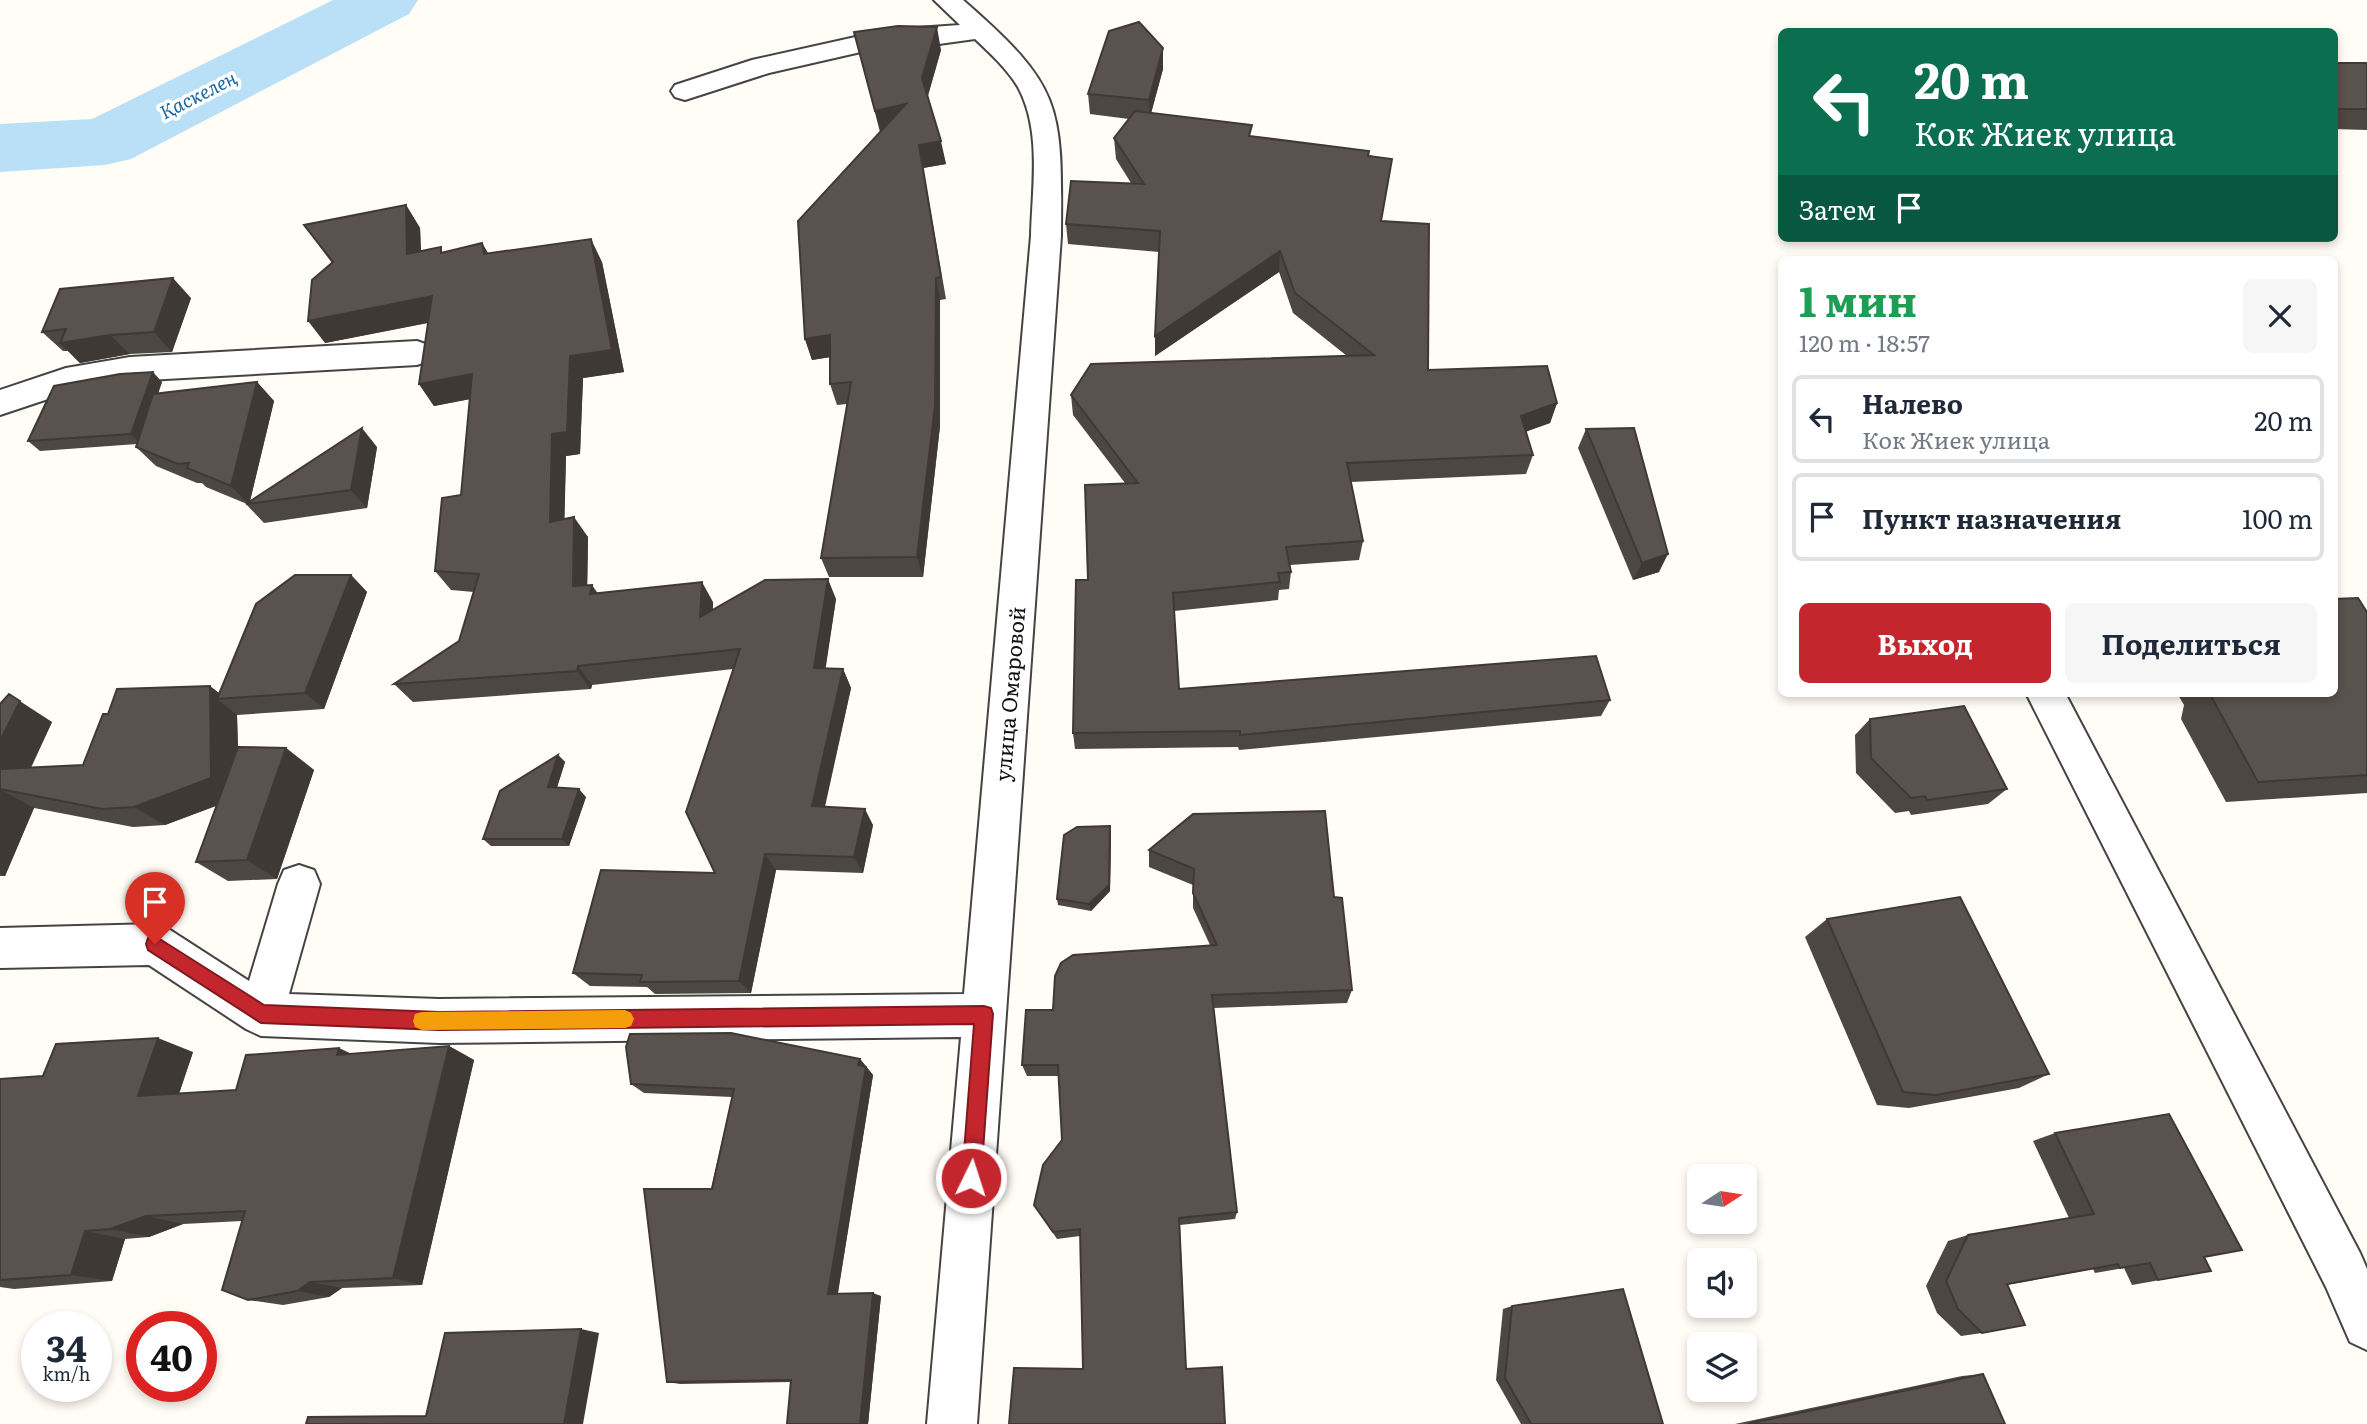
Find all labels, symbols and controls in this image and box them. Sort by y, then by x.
text: 20 m [1914,41,2029,114]
icon: left [1799,56,1890,147]
water label: Қаскелең [154,63,241,125]
text: Кок Жиек улица [1914,108,2176,156]
text: Затем [1799,189,1876,228]
icon: arrive [1890,189,1928,227]
text: 1 мин [1799,268,1917,330]
button: close [2243,279,2317,353]
text: 120 m · 18:57 [1799,325,1930,359]
text: Налево [1862,383,1963,422]
icon: left [1803,400,1841,438]
text: 20 m [2254,400,2313,439]
text: Кок Жиек улица [1862,422,2050,456]
icon: arrive [1803,498,1841,536]
text: Пункт назначения [1862,498,2121,537]
text: 100 m [2242,498,2313,537]
button: Выход [1799,603,2051,683]
button: Поделиться [2065,603,2317,683]
street label: улица Омаровой [985,605,1032,783]
pin [125,872,185,944]
icon: arrive [136,883,174,921]
position arrow [934,1141,1008,1215]
north arrow [1687,1164,1757,1234]
map controls [1687,1164,1757,1402]
button: sound [1687,1248,1757,1318]
speed limit sign: 40 [126,1311,217,1402]
text: 34 [46,1321,87,1373]
button: layers [1687,1332,1757,1402]
text: km/h [43,1360,90,1387]

